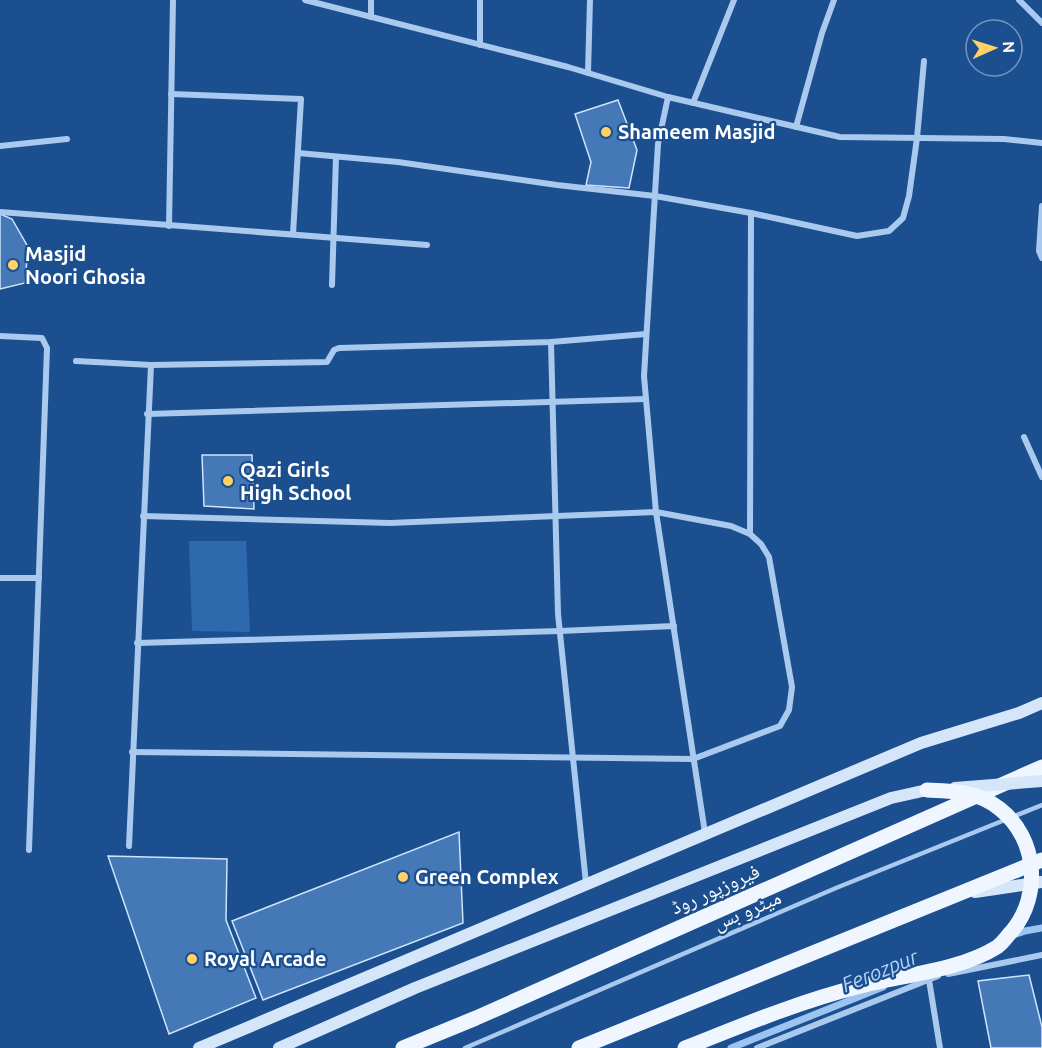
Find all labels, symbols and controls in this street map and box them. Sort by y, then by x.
north arrow [964,18,1024,78]
text: N [1000,41,1018,54]
place label: Shameem Masjid [618,120,775,143]
marker: Shameem Masjid [599,125,613,139]
place label: Masjid Noori Ghosia [25,242,146,288]
marker: Masjid Noori Ghosia [6,258,20,272]
place label: Qazi Girls High School [240,458,351,504]
marker: Qazi Girls High School [221,474,235,488]
street label: فیروزپور روڈ [667,859,763,919]
place label: Green Complex [415,865,559,888]
marker: Green Complex [396,870,410,884]
street label: میٹرو بس [709,885,785,935]
water label: Ferozpur [838,944,922,996]
place label: Royal Arcade [204,947,327,970]
marker: Royal Arcade [185,952,199,966]

